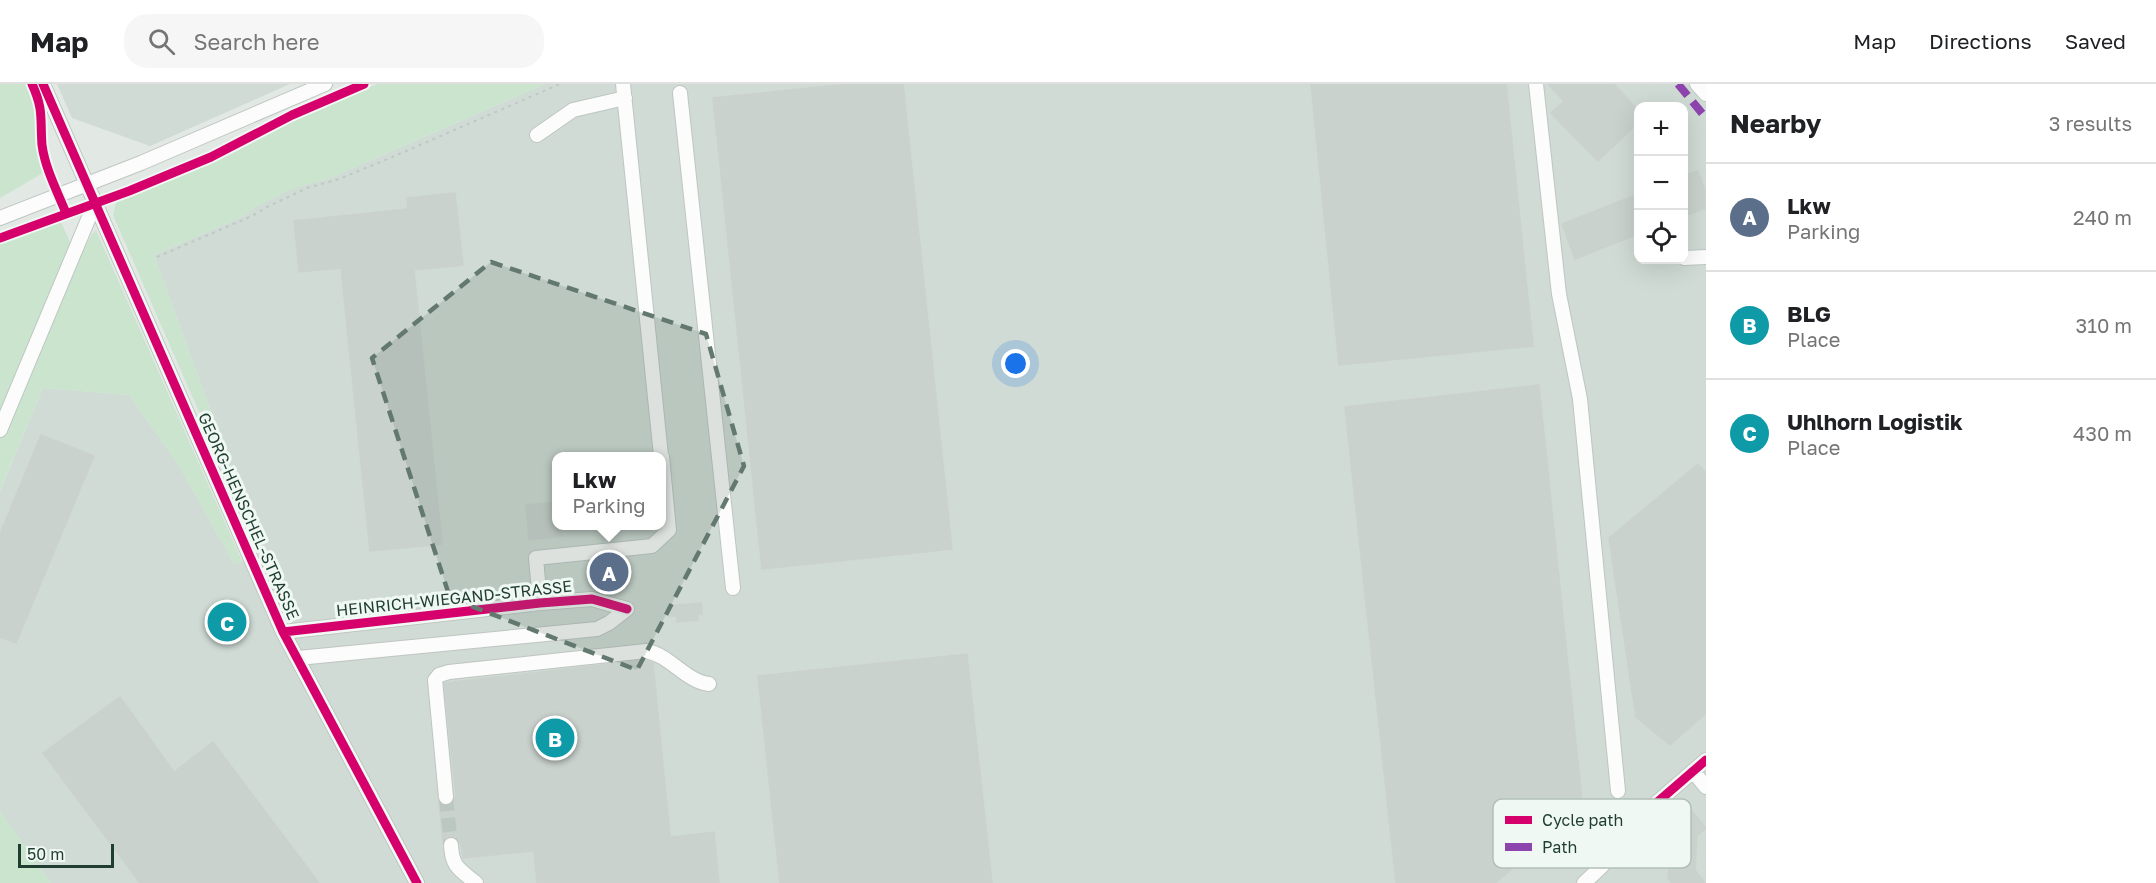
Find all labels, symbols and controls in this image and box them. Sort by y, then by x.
search box [124,14,544,68]
text: Map [30,25,88,58]
icon: search [145,25,178,58]
text: Search here [193,28,319,55]
text: Map [1853,28,1896,54]
text: Directions [1929,28,2032,54]
text: Saved [2065,28,2126,54]
map controls [1634,102,1688,264]
button: + [1634,102,1688,156]
text: Nearby [1730,108,1821,139]
text: 3 results [2049,111,2132,135]
button: − [1634,156,1688,210]
text: Lkw [1787,192,1831,219]
text: A [1742,205,1757,229]
text: 240 m [2073,205,2132,229]
button: locate [1634,210,1688,264]
text: Parking [1787,219,1860,243]
text: BLG [1787,300,1831,327]
text: B [1742,313,1757,337]
text: 310 m [2076,313,2132,337]
text: Place [1787,327,1840,351]
your location [1001,349,1030,378]
text: Uhlhorn Logistik [1787,408,1963,435]
street label: GEORG-HENSCHEL-STRASSE [194,409,304,623]
text: C [1742,421,1757,445]
text: 430 m [2073,421,2132,445]
text: Place [1787,435,1840,459]
popup [552,452,666,530]
text: Lkw [572,466,616,493]
text: Parking [572,493,646,517]
pin: A [590,550,628,594]
street label: HEINRICH-WIEGAND-STRASSE [335,576,573,620]
pin: C [208,600,246,644]
pin: B [536,716,574,760]
legend [1493,799,1691,868]
text: Cycle path [1542,810,1623,830]
text: Path [1542,837,1577,857]
scale bar [18,841,114,868]
text: 50 m [27,844,64,864]

